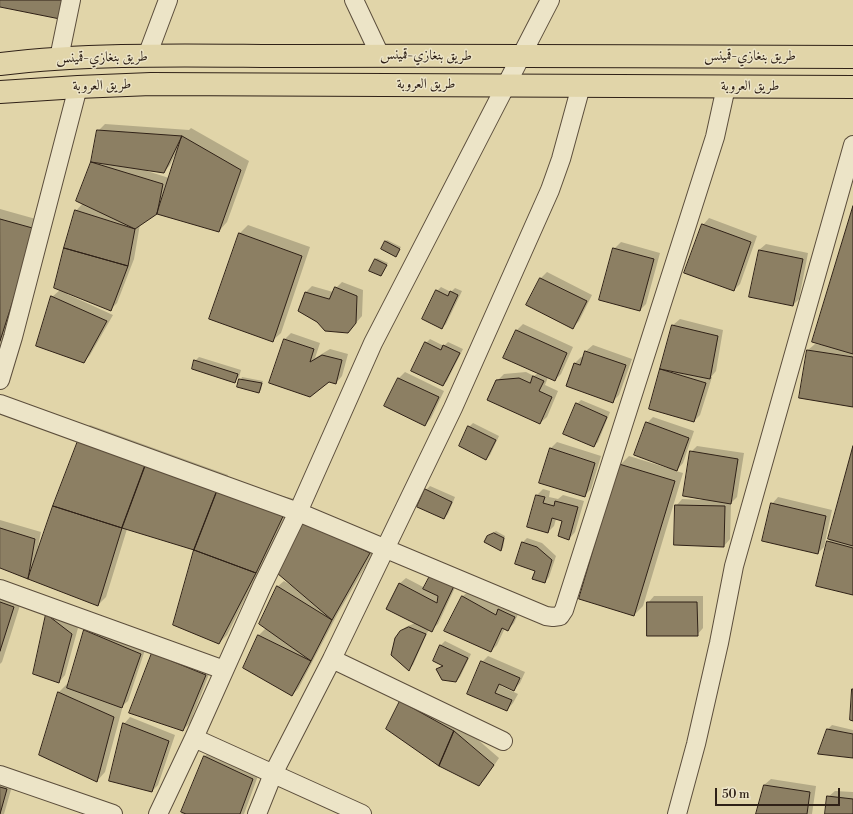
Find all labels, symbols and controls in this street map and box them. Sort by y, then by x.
street label: طريق بنغازي-قمينس [380,47,472,65]
street label: طريق بنغازي-قمينس [56,49,148,67]
street label: طريق بنغازي-قمينس [704,49,796,65]
street label: طريق العروبة [72,77,132,95]
street label: طريق العروبة [397,77,455,93]
street label: طريق العروبة [721,79,779,95]
scale bar [717,780,842,806]
text: 50 m [722,787,750,802]

